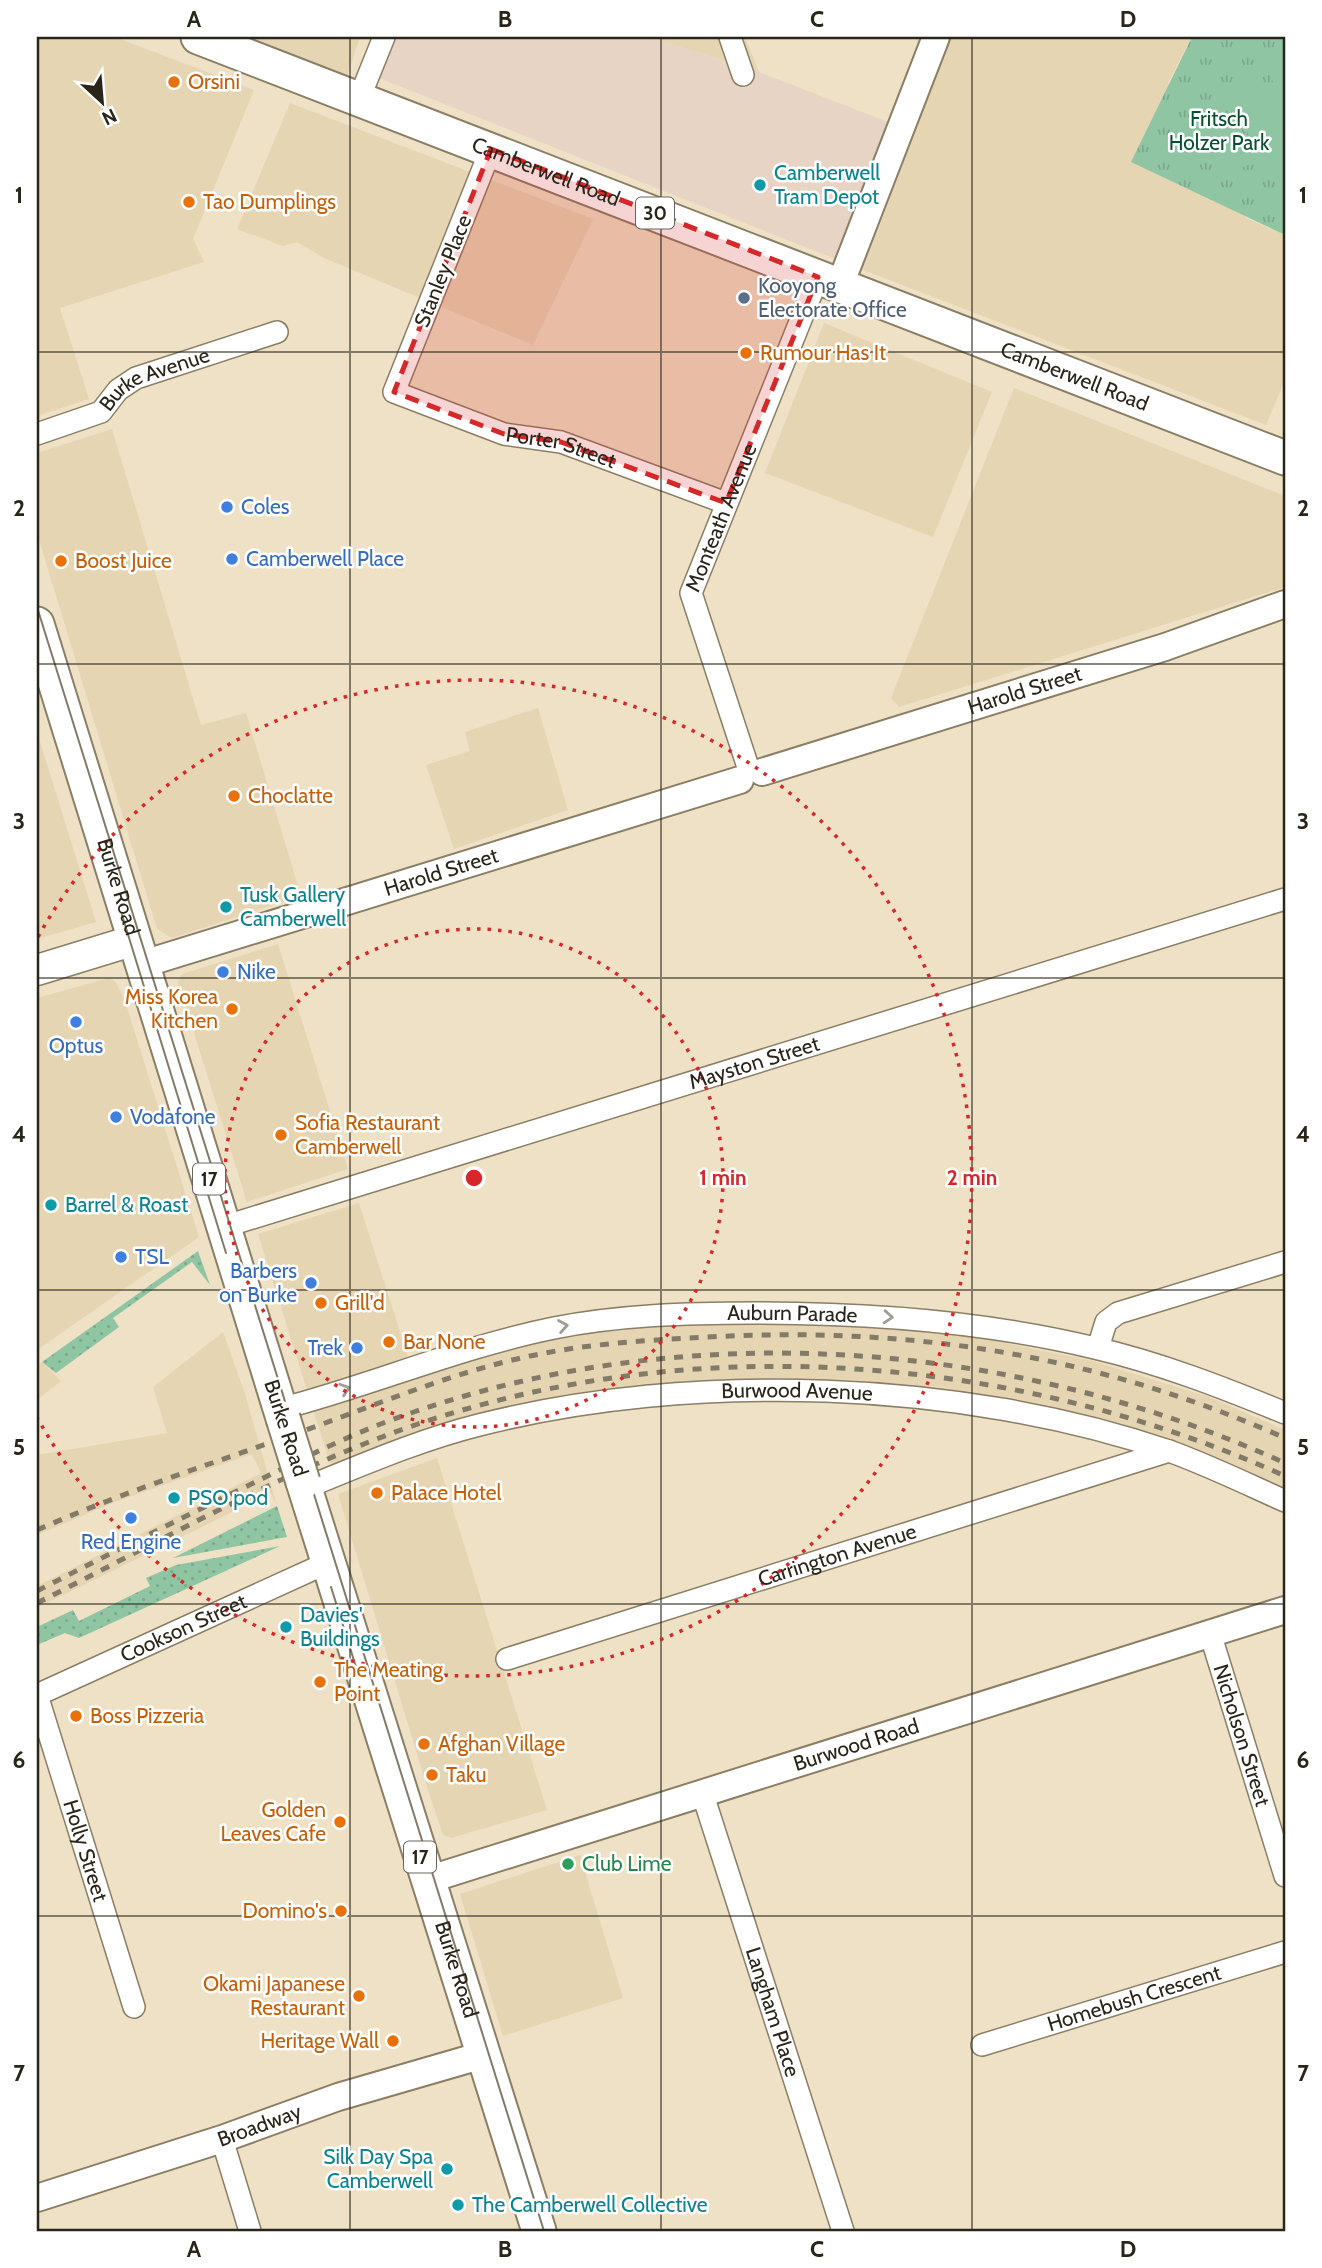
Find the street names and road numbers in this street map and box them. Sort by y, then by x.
street label: Camberwell Road [468,131,624,211]
road number: 30 [636,197,674,228]
street label: Stanley Place [409,211,476,331]
street label: Camberwell Road [997,336,1152,416]
street label: Burke Avenue [94,342,213,416]
street label: Porter Street [504,421,620,473]
street label: Monteath Avenue [680,440,762,595]
street label: Harold Street [964,661,1085,719]
street label: Burke Road [92,835,146,938]
street label: Harold Street [381,842,501,901]
street label: Mayston Street [686,1031,822,1094]
road number: 17 [193,1163,225,1194]
street label: Auburn Parade [727,1300,858,1327]
street label: Burke Road [259,1376,314,1479]
street label: Burwood Avenue [721,1377,874,1406]
street label: Carrington Avenue [755,1518,919,1591]
street label: Cookson Street [116,1588,250,1667]
street label: Nicholson Street [1208,1661,1276,1809]
street label: Burwood Road [790,1713,922,1776]
street label: Holly Street [58,1797,113,1904]
road number: 17 [404,1842,436,1872]
street label: Burke Road [430,1918,484,2021]
street label: Langham Place [741,1944,806,2080]
street label: Homebush Crescent [1044,1959,1224,2036]
street label: Broadway [214,2098,305,2152]

